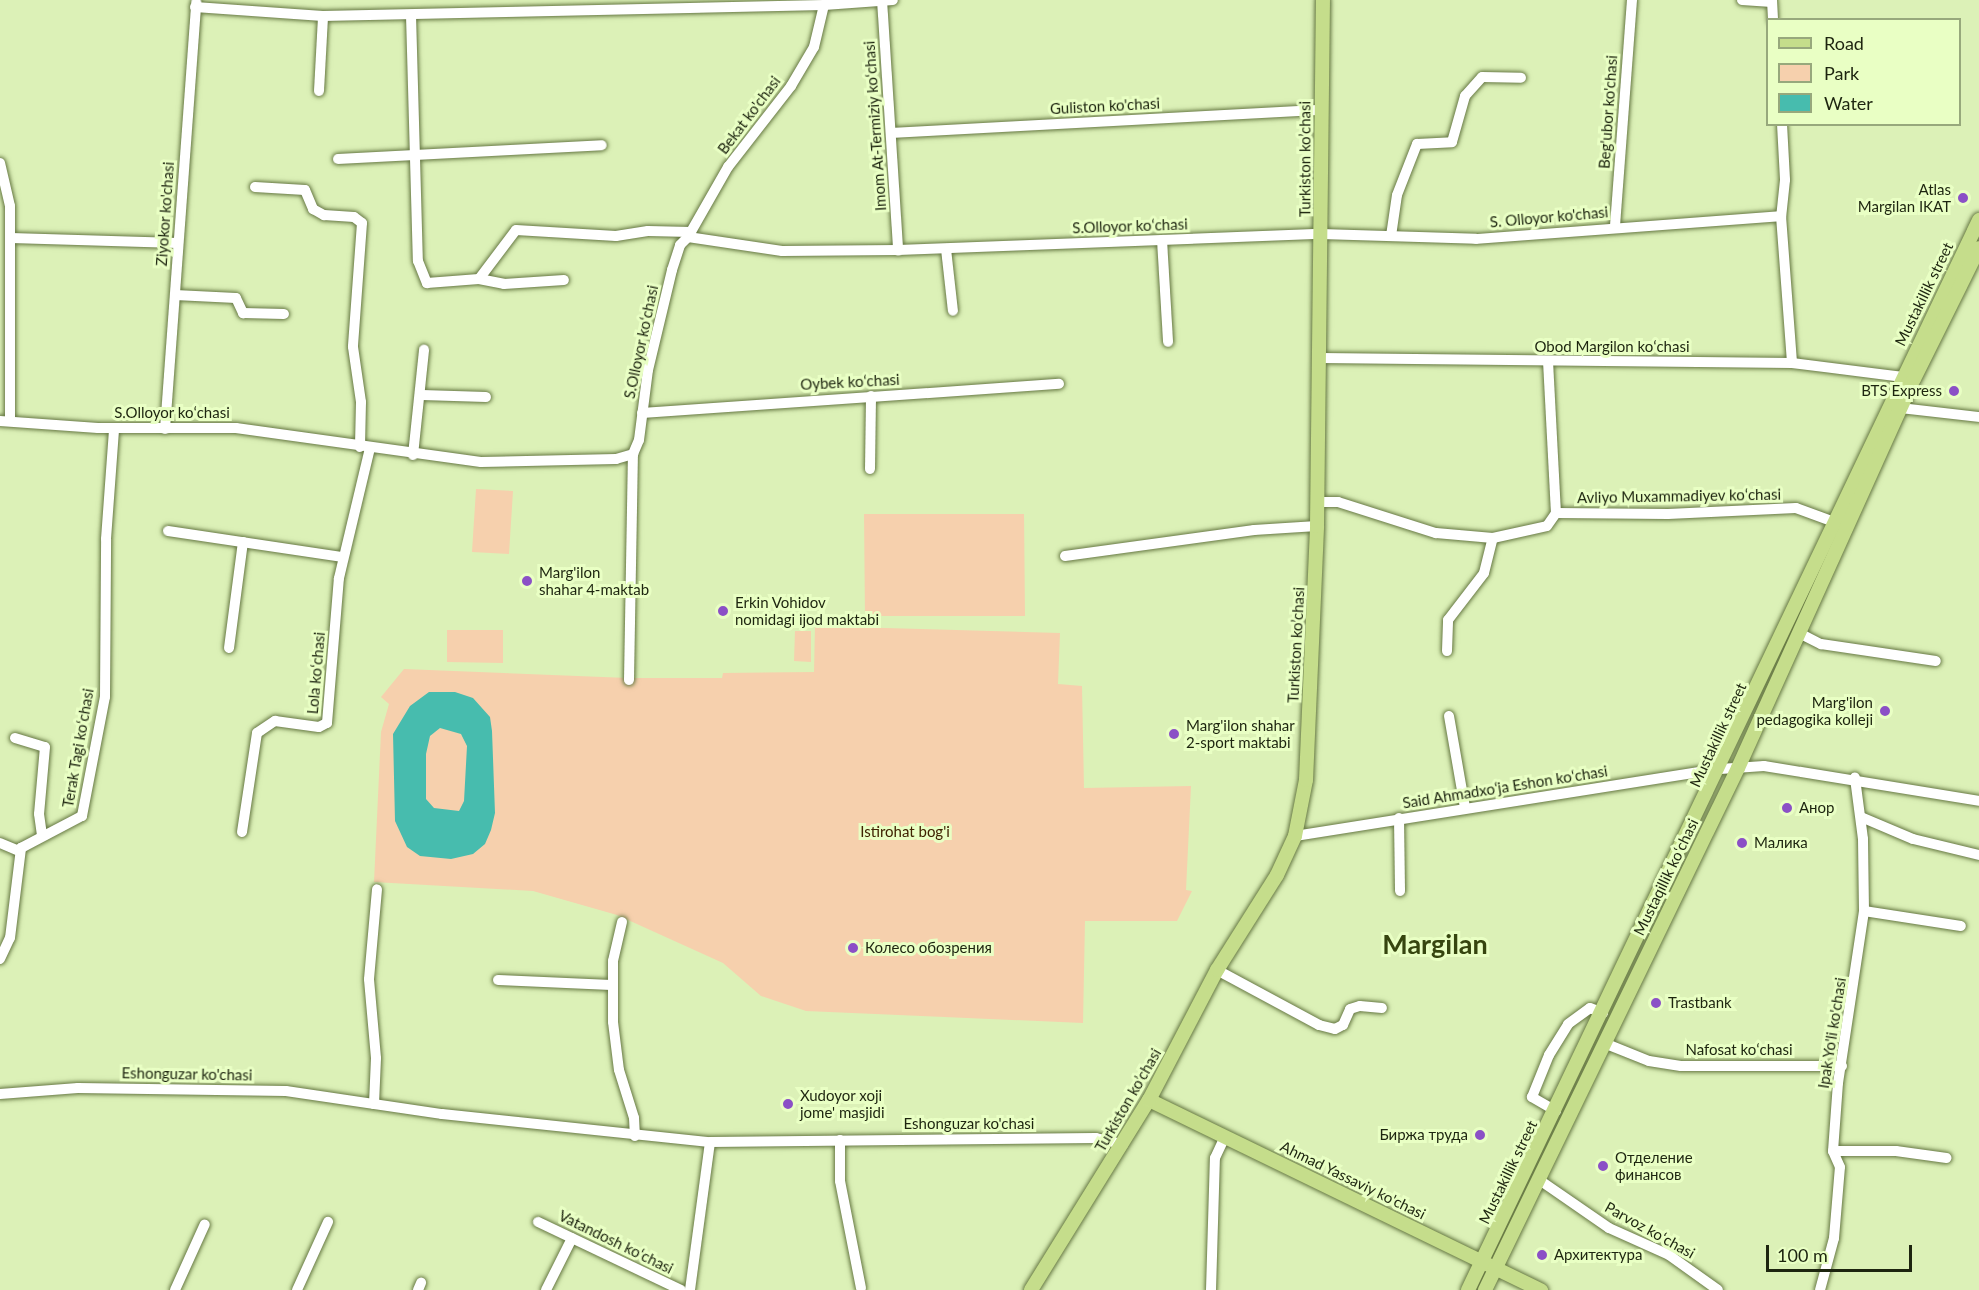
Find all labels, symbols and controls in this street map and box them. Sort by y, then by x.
legend [1766,18,1961,126]
text: Road [1824,32,1864,54]
street label: Imom At-Termiziy koʻchasi [860,40,890,212]
street label: Beg'ubor ko'chasi [1595,54,1621,170]
text: Park [1824,62,1859,84]
street label: Bekat ko'chasi [714,72,784,158]
text: Water [1824,92,1873,114]
street label: Guliston ko'chasi [1050,94,1160,118]
street label: Turkiston ko’chasi [1296,101,1314,217]
street label: Ziyokor ko'chasi [152,161,178,267]
place label: Atlas Margilan IKAT [1858,180,1951,215]
marker: Atlas Margilan IKAT [1956,191,1970,205]
street label: S. Olloyor ko'chasi [1489,203,1609,231]
street label: S.Olloyor koʻchasi [1072,215,1188,237]
street label: Mustakillik street [1891,239,1957,349]
street label: S.Olloyor koʻchasi [620,283,662,401]
street label: Obod Margilon koʻchasi [1534,338,1690,356]
street label: Oybek koʻchasi [800,370,900,394]
place label: BTS Express [1861,382,1942,400]
marker: BTS Express [1947,384,1961,398]
street label: S.Olloyor koʻchasi [114,404,230,422]
street label: Avliyo Muxammadiyev koʻchasi [1577,485,1781,507]
place label: Marg'ilon shahar 4-maktab [539,563,649,598]
marker: Marg'ilon shahar 4-maktab [520,574,534,588]
street label: Turkiston ko’chasi [1284,587,1308,703]
place label: Erkin Vohidov nomidagi ijod maktabi [735,593,879,628]
marker: Erkin Vohidov nomidagi ijod maktabi [716,604,730,618]
street label: Lola koʻchasi [303,631,329,715]
street label: Mustakillik street [1686,680,1750,790]
street label: Terak Tagi koʻchasi [59,687,97,809]
place label: Marg'ilon pedagogika kolleji [1756,693,1873,728]
marker: Marg'ilon pedagogika kolleji [1878,704,1892,718]
place label: Marg'ilon shahar 2-sport maktabi [1186,716,1295,751]
marker: Marg'ilon shahar 2-sport maktabi [1167,727,1181,741]
street label: Said Ahmadxoʻja Eshon koʻchasi [1401,762,1609,812]
place label: Анор [1799,799,1834,817]
marker: Анор [1780,801,1794,815]
street label: Mustaqillik koʻchasi [1630,816,1702,938]
park label: Istirohat bog'i [860,823,950,841]
place label: Малика [1754,834,1808,852]
marker: Малика [1735,836,1749,850]
district label: Margilan [1382,928,1488,960]
place label: Колесо обозрения [865,939,992,957]
marker: Колесо обозрения [846,941,860,955]
street label: Ipak Yo'li ko'chasi [1814,976,1850,1090]
place label: Trastbank [1668,994,1732,1012]
marker: Trastbank [1649,996,1663,1010]
street label: Nafosat koʻchasi [1685,1041,1793,1059]
street label: Turkiston ko’chasi [1091,1045,1165,1155]
street label: Eshonguzar ko'chasi [121,1064,253,1084]
place label: Xudoyor xoji jome' masjidi [800,1086,884,1121]
marker: Xudoyor xoji jome' masjidi [781,1097,795,1111]
street label: Eshonguzar ko'chasi [903,1115,1035,1133]
street label: Mustakillik street [1475,1117,1541,1227]
place label: Биржа труда [1379,1126,1468,1144]
marker: Биржа труда [1473,1128,1487,1142]
street label: Ahmad Yassaviy ko'chasi [1277,1137,1429,1223]
place label: Отделение финансов [1615,1148,1693,1183]
marker: Отделение финансов [1596,1159,1610,1173]
street label: Parvoz koʻchasi [1602,1198,1698,1262]
street label: Vatandosh koʻchasi [556,1206,676,1278]
scale bar [1769,1233,1914,1271]
text: 100 m [1777,1244,1828,1266]
place label: Архитектура [1554,1246,1642,1264]
marker: Архитектура [1535,1248,1549,1262]

